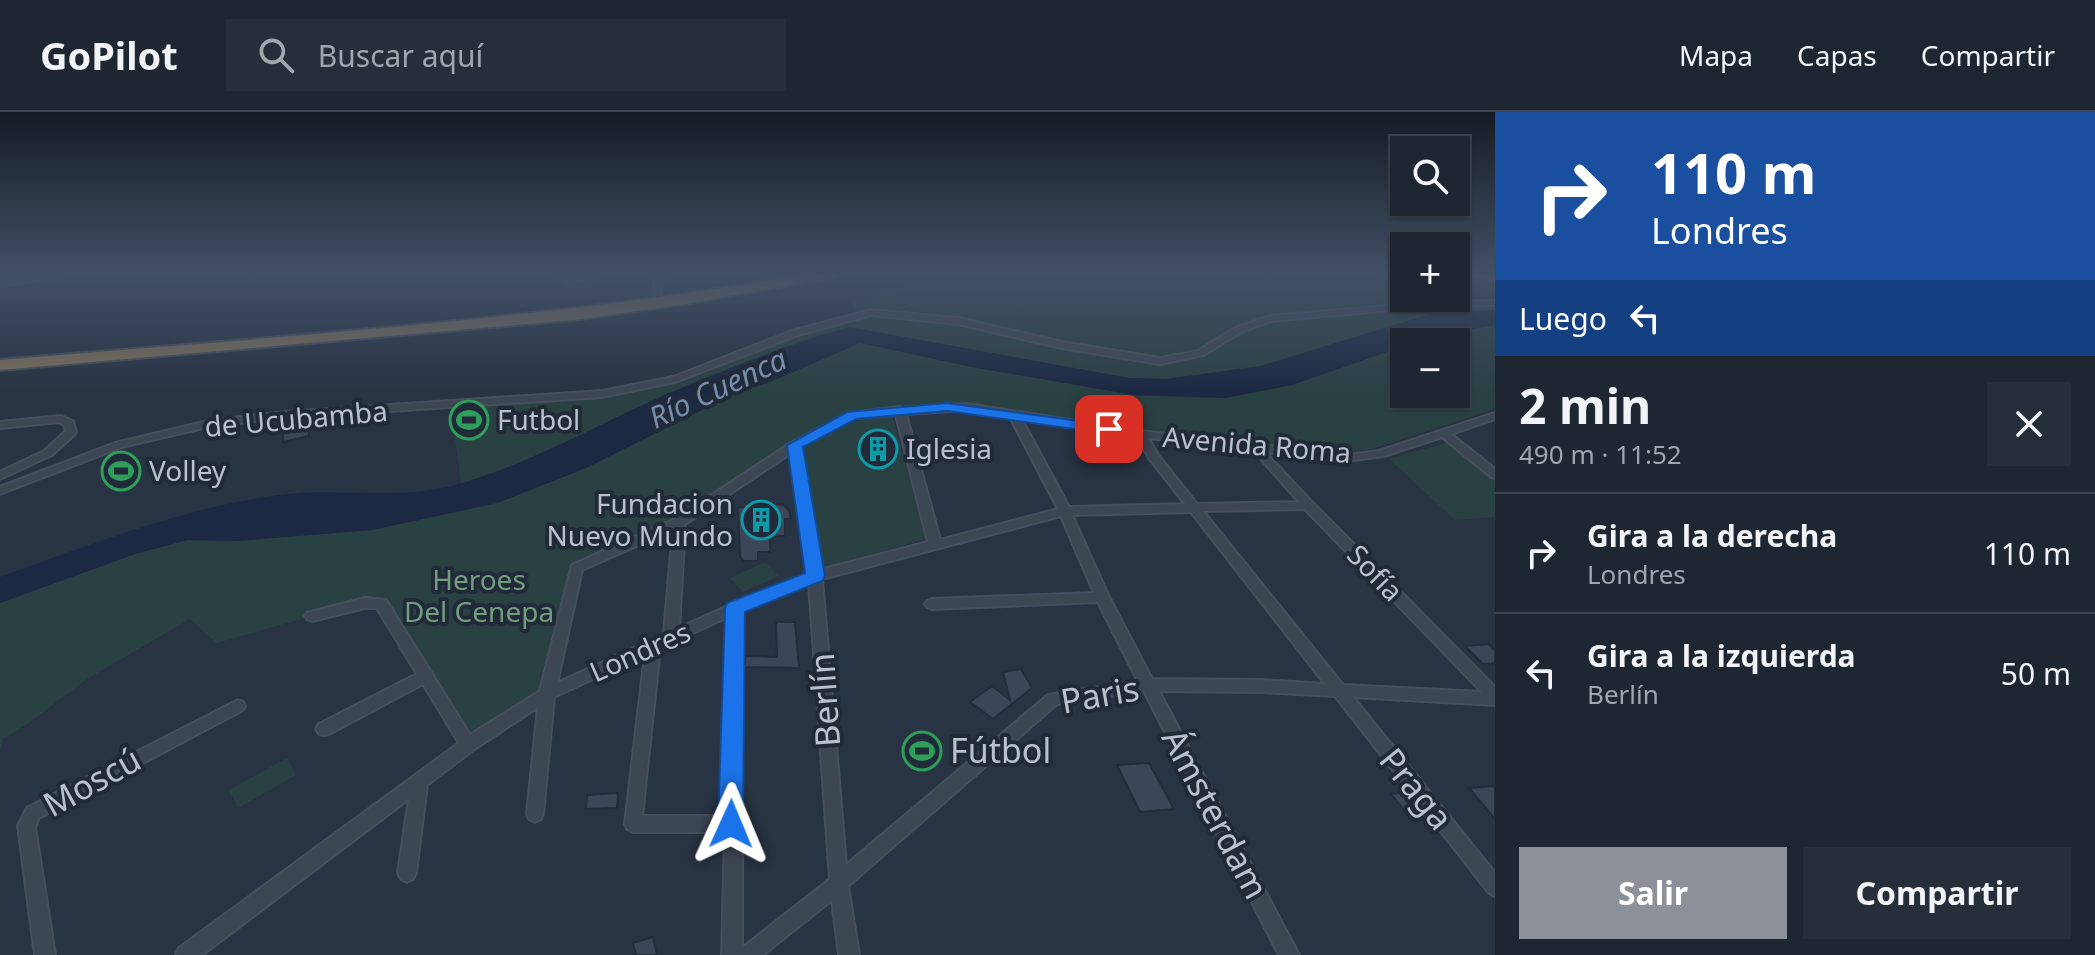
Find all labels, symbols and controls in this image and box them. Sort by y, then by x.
search box [226,19,786,91]
text: GoPilot [40,29,178,81]
icon: search [254,33,298,77]
text: Buscar aquí [318,35,483,76]
text: Mapa [1679,36,1753,74]
text: Capas [1797,36,1877,74]
text: Compartir [1921,36,2055,74]
text: 110 m [1651,134,1816,210]
map controls [1390,136,1470,408]
button: search [1390,136,1470,216]
icon: right [1519,144,1623,248]
text: Londres [1651,206,1788,255]
button: + [1390,232,1470,312]
icon: left [1623,296,1667,340]
text: Luego [1519,298,1607,339]
button: − [1390,328,1470,408]
water label: Río Cuenca [642,338,793,437]
text: 2 min [1519,373,1651,438]
button: close [1987,382,2071,466]
street label: de Ucubamba [203,391,389,445]
pin [1075,395,1143,463]
sports icon: Futbol [448,399,490,441]
place label: Futbol [497,400,580,438]
icon: arrive [1087,407,1131,451]
street label: Avenida Roma [1161,417,1353,471]
building icon: Iglesia [857,428,899,470]
place label: Iglesia [906,429,992,467]
text: 490 m · 11:52 [1519,436,1682,472]
sports icon: Volley [100,450,142,492]
place label: Volley [149,451,227,489]
place label: Fundacion Nuevo Mundo [547,484,733,554]
building icon: Fundacion Nuevo Mundo [740,499,782,541]
text: Gira a la derecha [1587,515,1837,556]
icon: right [1519,531,1563,575]
text: 110 m [1984,533,2071,574]
street label: Sofía [1340,536,1412,609]
text: Londres [1587,556,1686,592]
park label: Heroes Del Cenepa [404,560,554,630]
street label: Londres [583,612,696,690]
text: Gira a la izquierda [1587,635,1856,676]
icon: left [1519,651,1563,695]
street label: Berlín [798,652,850,748]
text: 50 m [2001,653,2071,694]
street label: Paris [1057,665,1143,724]
text: Berlín [1587,676,1659,712]
street label: Ámsterdam [1152,720,1280,907]
place label: Fútbol [950,727,1051,773]
sports icon: Fútbol [901,730,943,772]
street label: Moscú [34,736,149,827]
street label: Praga [1370,738,1464,839]
position arrow [689,782,773,866]
button: Salir [1519,847,1787,939]
button: Compartir [1803,847,2071,939]

